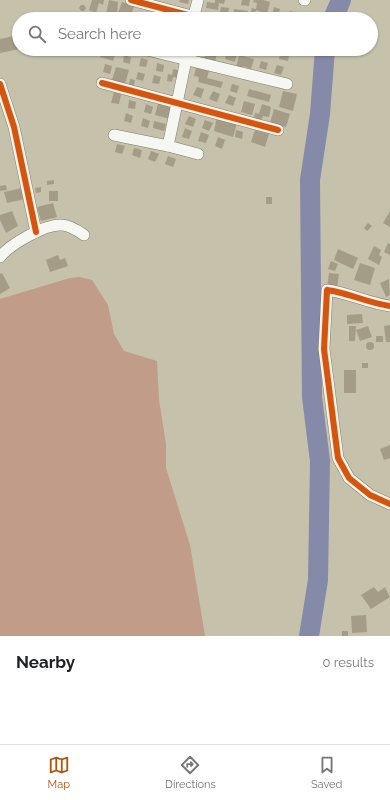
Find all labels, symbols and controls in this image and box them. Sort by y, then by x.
search box [12,12,378,56]
icon: search [26,23,48,45]
text: Search here [58,25,141,43]
text: Nearby [16,652,75,672]
text: 0 results [323,655,374,670]
tab: Map [48,754,70,791]
tab: Directions [165,754,216,791]
tab: Saved [311,754,342,791]

